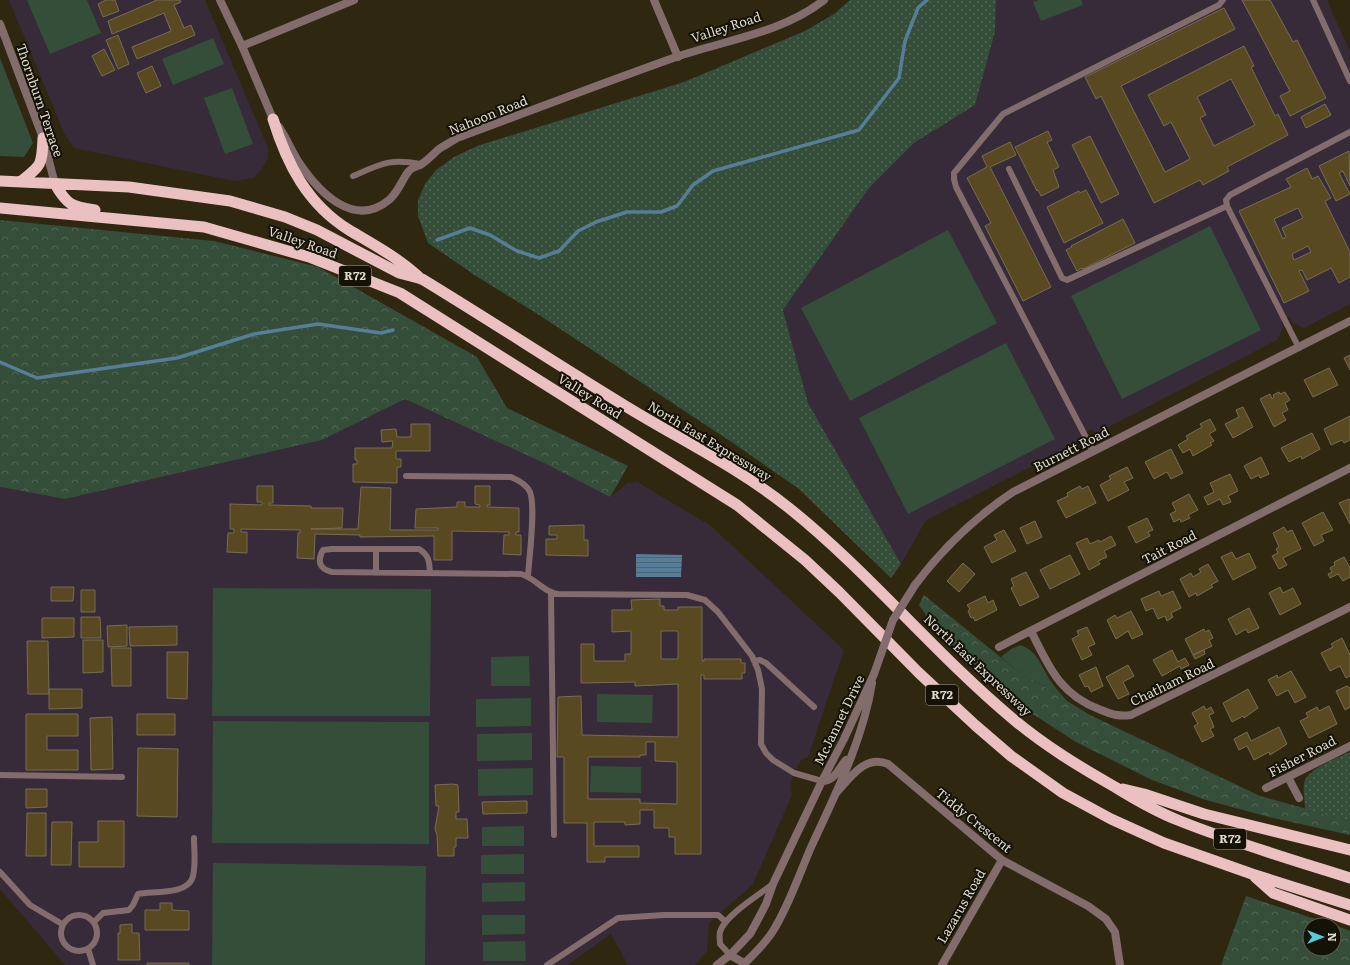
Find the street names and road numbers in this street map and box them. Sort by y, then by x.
street label: Valley Road [688,6,763,47]
street label: Thornburn Terrace [12,41,69,159]
street label: Nahoon Road [446,90,530,139]
street label: Valley Road [266,221,341,262]
road number: R72 [339,266,371,286]
street label: Valley Road [555,368,626,423]
street label: North East Expressway [645,396,776,485]
street label: Burnett Road [1030,421,1112,476]
street label: Tait Road [1138,525,1199,568]
street label: North East Expressway [920,609,1037,720]
street label: Chatham Road [1126,653,1217,710]
street label: McJannet Drive [808,671,869,768]
road number: R72 [926,685,958,705]
street label: Fisher Road [1265,730,1339,781]
street label: Tiddy Crescent [932,783,1017,857]
road number: R72 [1214,829,1246,849]
street label: Lazarus Road [932,865,990,946]

